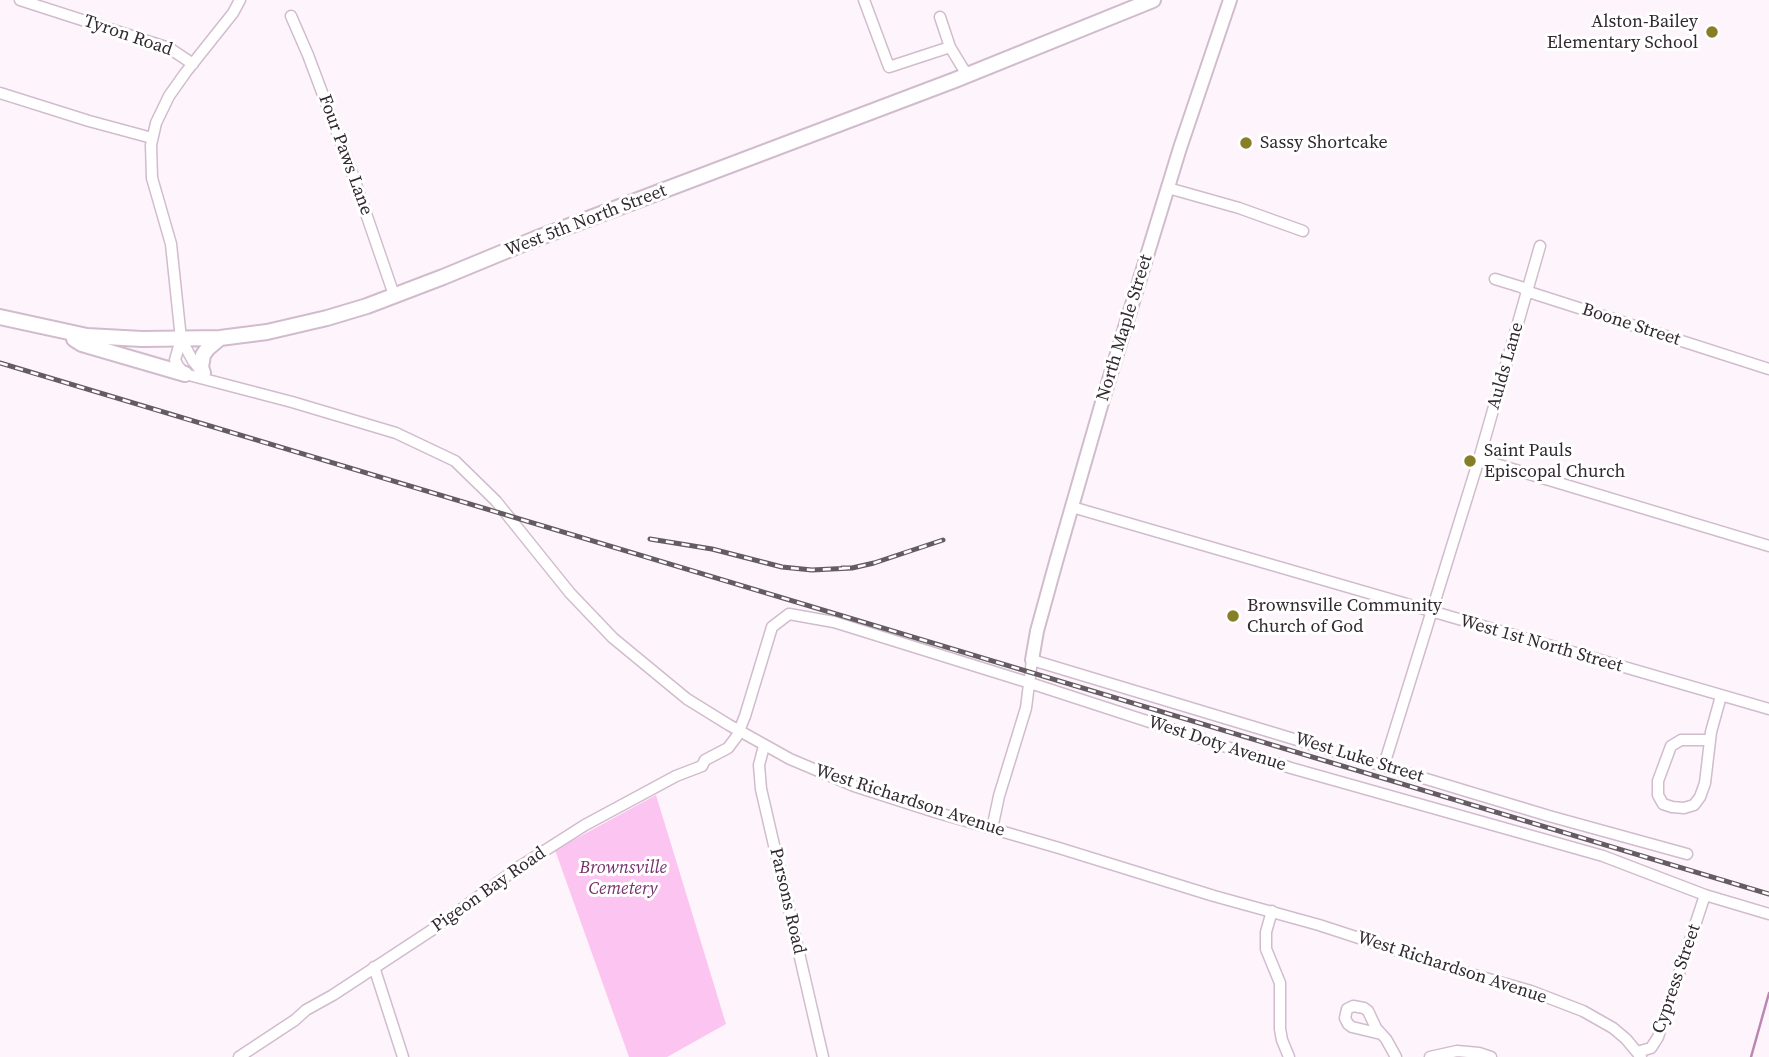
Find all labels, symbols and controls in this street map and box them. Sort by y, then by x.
street label: Tyron Road [81,11,175,61]
place label: Alston-Bailey Elementary School [1547,11,1698,54]
marker: Alston-Bailey Elementary School [1704,24,1720,40]
street label: Four Paws Lane [313,92,377,218]
place label: Sassy Shortcake [1260,132,1388,154]
marker: Sassy Shortcake [1238,135,1254,151]
street label: West 5th North Street [502,180,670,262]
street label: North Maple Street [1092,252,1158,404]
street label: Boone Street [1579,299,1683,351]
street label: Aulds Lane [1483,320,1529,412]
place label: Saint Pauls Episcopal Church [1484,440,1625,482]
marker: Saint Pauls Episcopal Church [1462,453,1478,469]
place label: Brownsville Community Church of God [1247,595,1442,638]
marker: Brownsville Community Church of God [1225,608,1241,624]
street label: West 1st North Street [1457,610,1625,678]
street label: West Doty Avenue [1145,711,1289,777]
street label: West Luke Street [1292,728,1426,788]
street label: West Richardson Avenue [812,760,1008,842]
street label: Pigeon Bay Road [428,843,550,937]
street label: Parsons Road [764,846,810,956]
park label: Brownsville Cemetery [579,857,667,900]
street label: Cypress Street [1648,922,1706,1036]
street label: West Richardson Avenue [1354,927,1550,1009]

